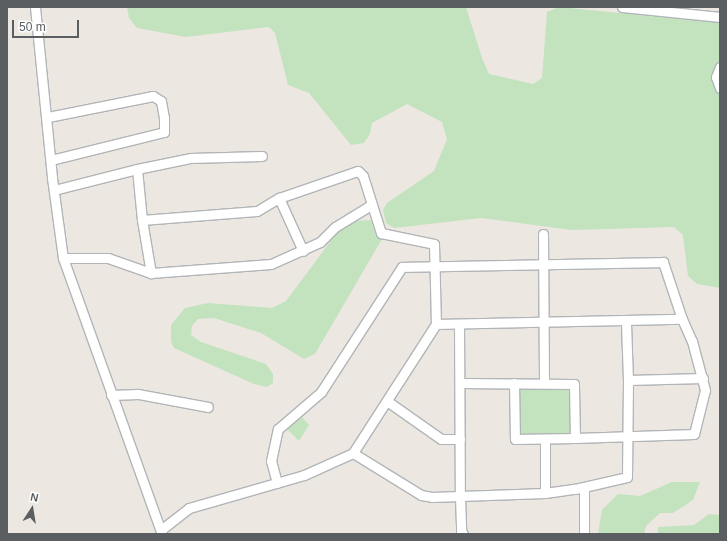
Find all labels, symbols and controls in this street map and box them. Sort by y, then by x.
scale bar [14,12,81,38]
text: 50 m [19,20,46,34]
north arrow [12,489,52,529]
text: N [29,491,40,504]

